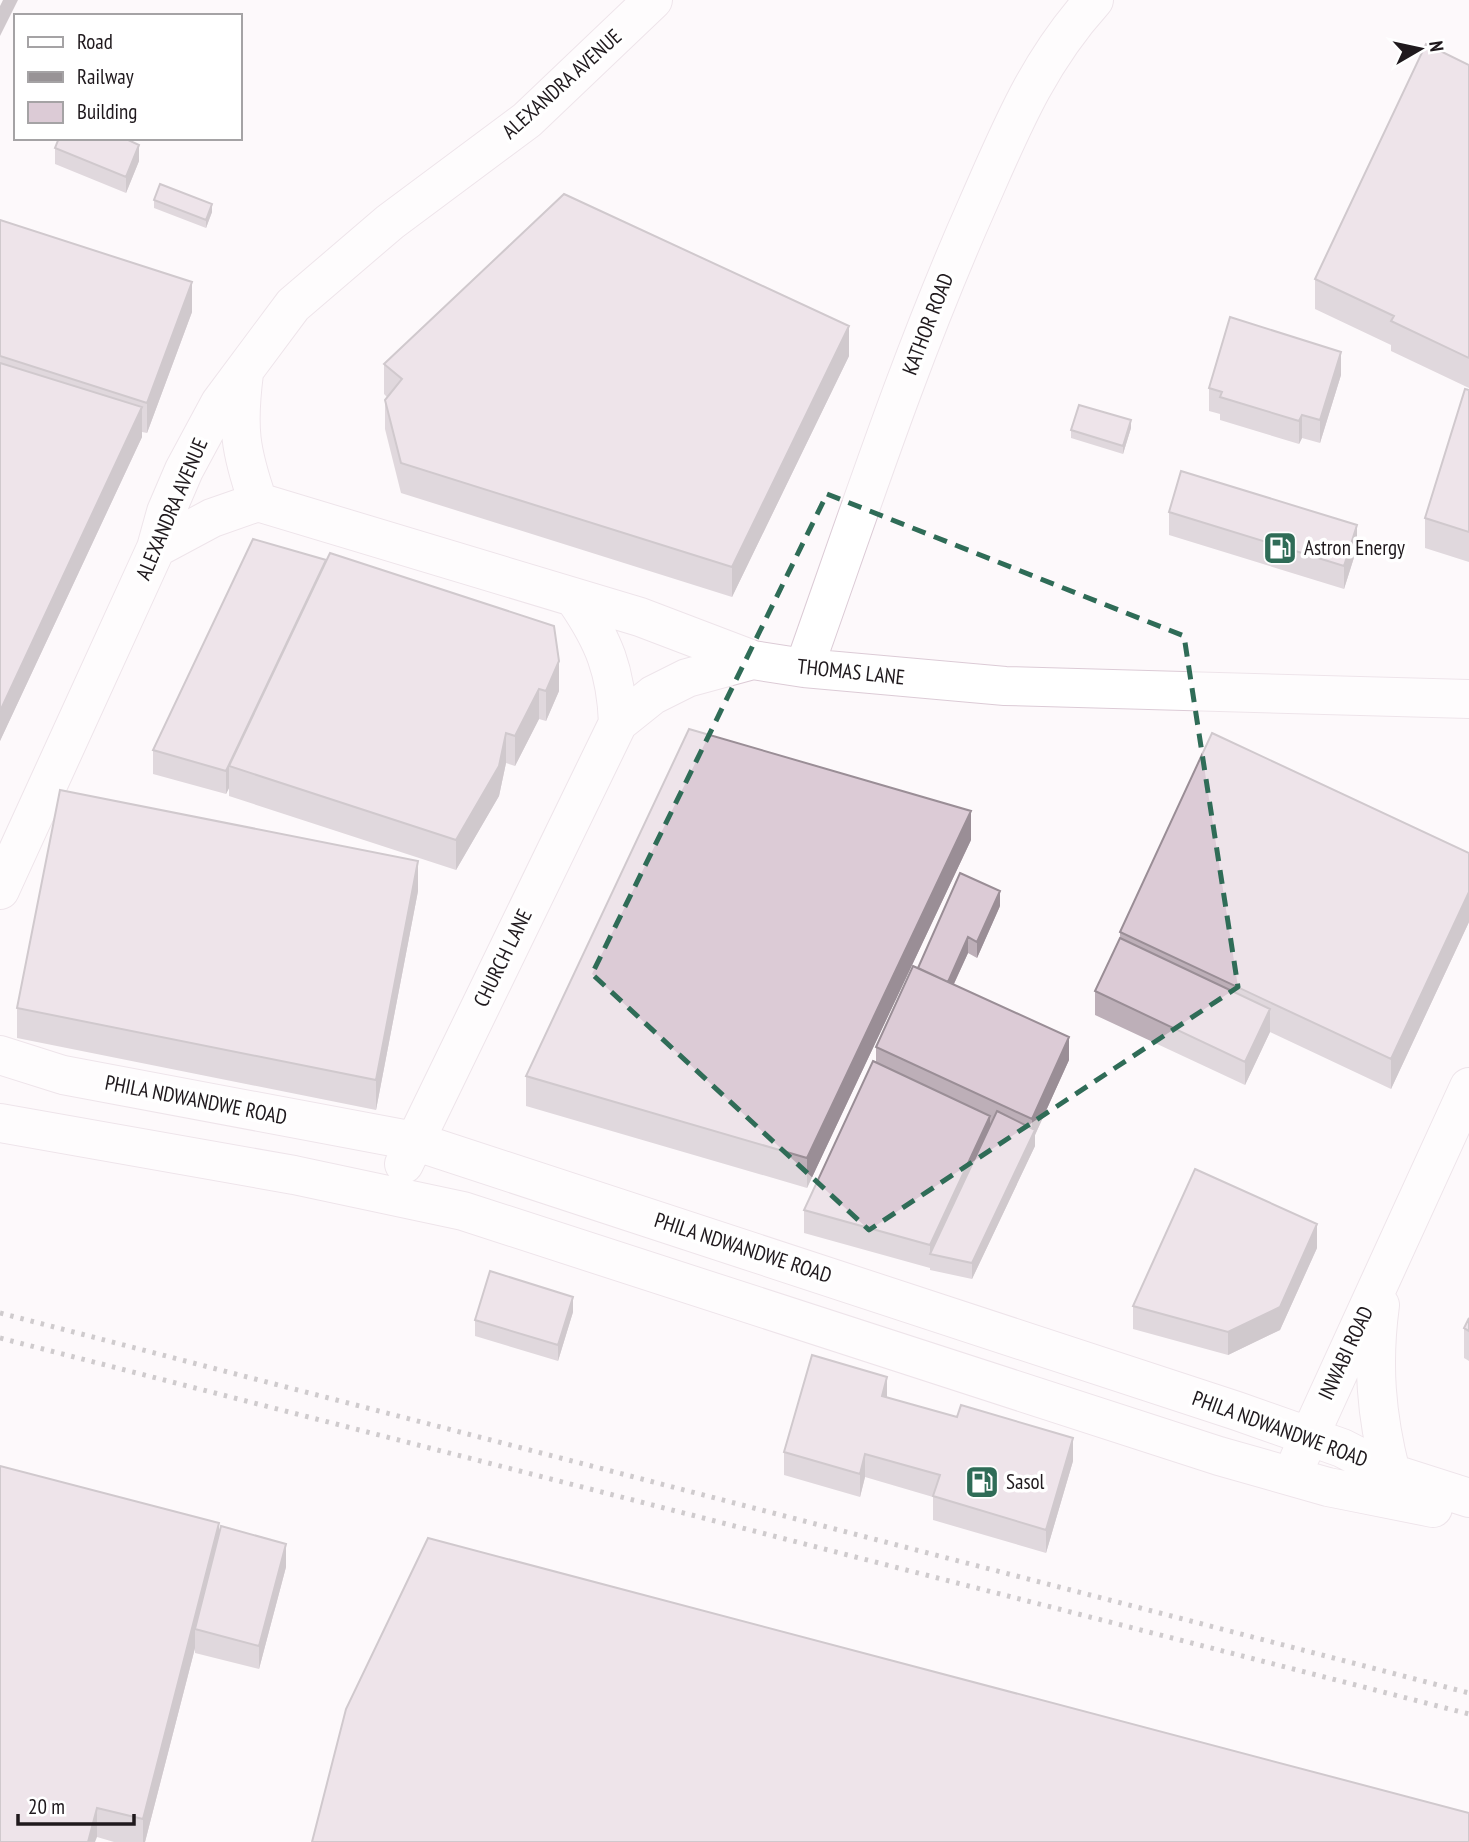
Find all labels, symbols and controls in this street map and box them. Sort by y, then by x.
legend [14,14,242,140]
north arrow [1385,14,1455,84]
street label: ALEXANDRA AVENUE [496,23,627,144]
text: Road [77,28,113,55]
text: N [1424,39,1449,53]
text: Railway [77,63,134,90]
text: Building [77,98,137,125]
street label: KATHOR ROAD [896,269,959,379]
street label: ALEXANDRA AVENUE [129,434,214,584]
fuel station icon: Astron Energy [1261,529,1299,567]
place label: Astron Energy [1304,534,1405,561]
street label: THOMAS LANE [796,652,906,691]
street label: CHURCH LANE [467,904,538,1011]
street label: PHILA NDWANDWE ROAD [103,1069,289,1130]
street label: PHILA NDWANDWE ROAD [651,1206,835,1289]
street label: INWABI ROAD [1312,1302,1379,1404]
street label: PHILA NDWANDWE ROAD [1189,1384,1372,1473]
fuel station icon: Sasol [963,1463,1001,1501]
place label: Sasol [1006,1468,1045,1495]
scale bar [18,1783,133,1827]
text: 20 m [28,1793,65,1820]

